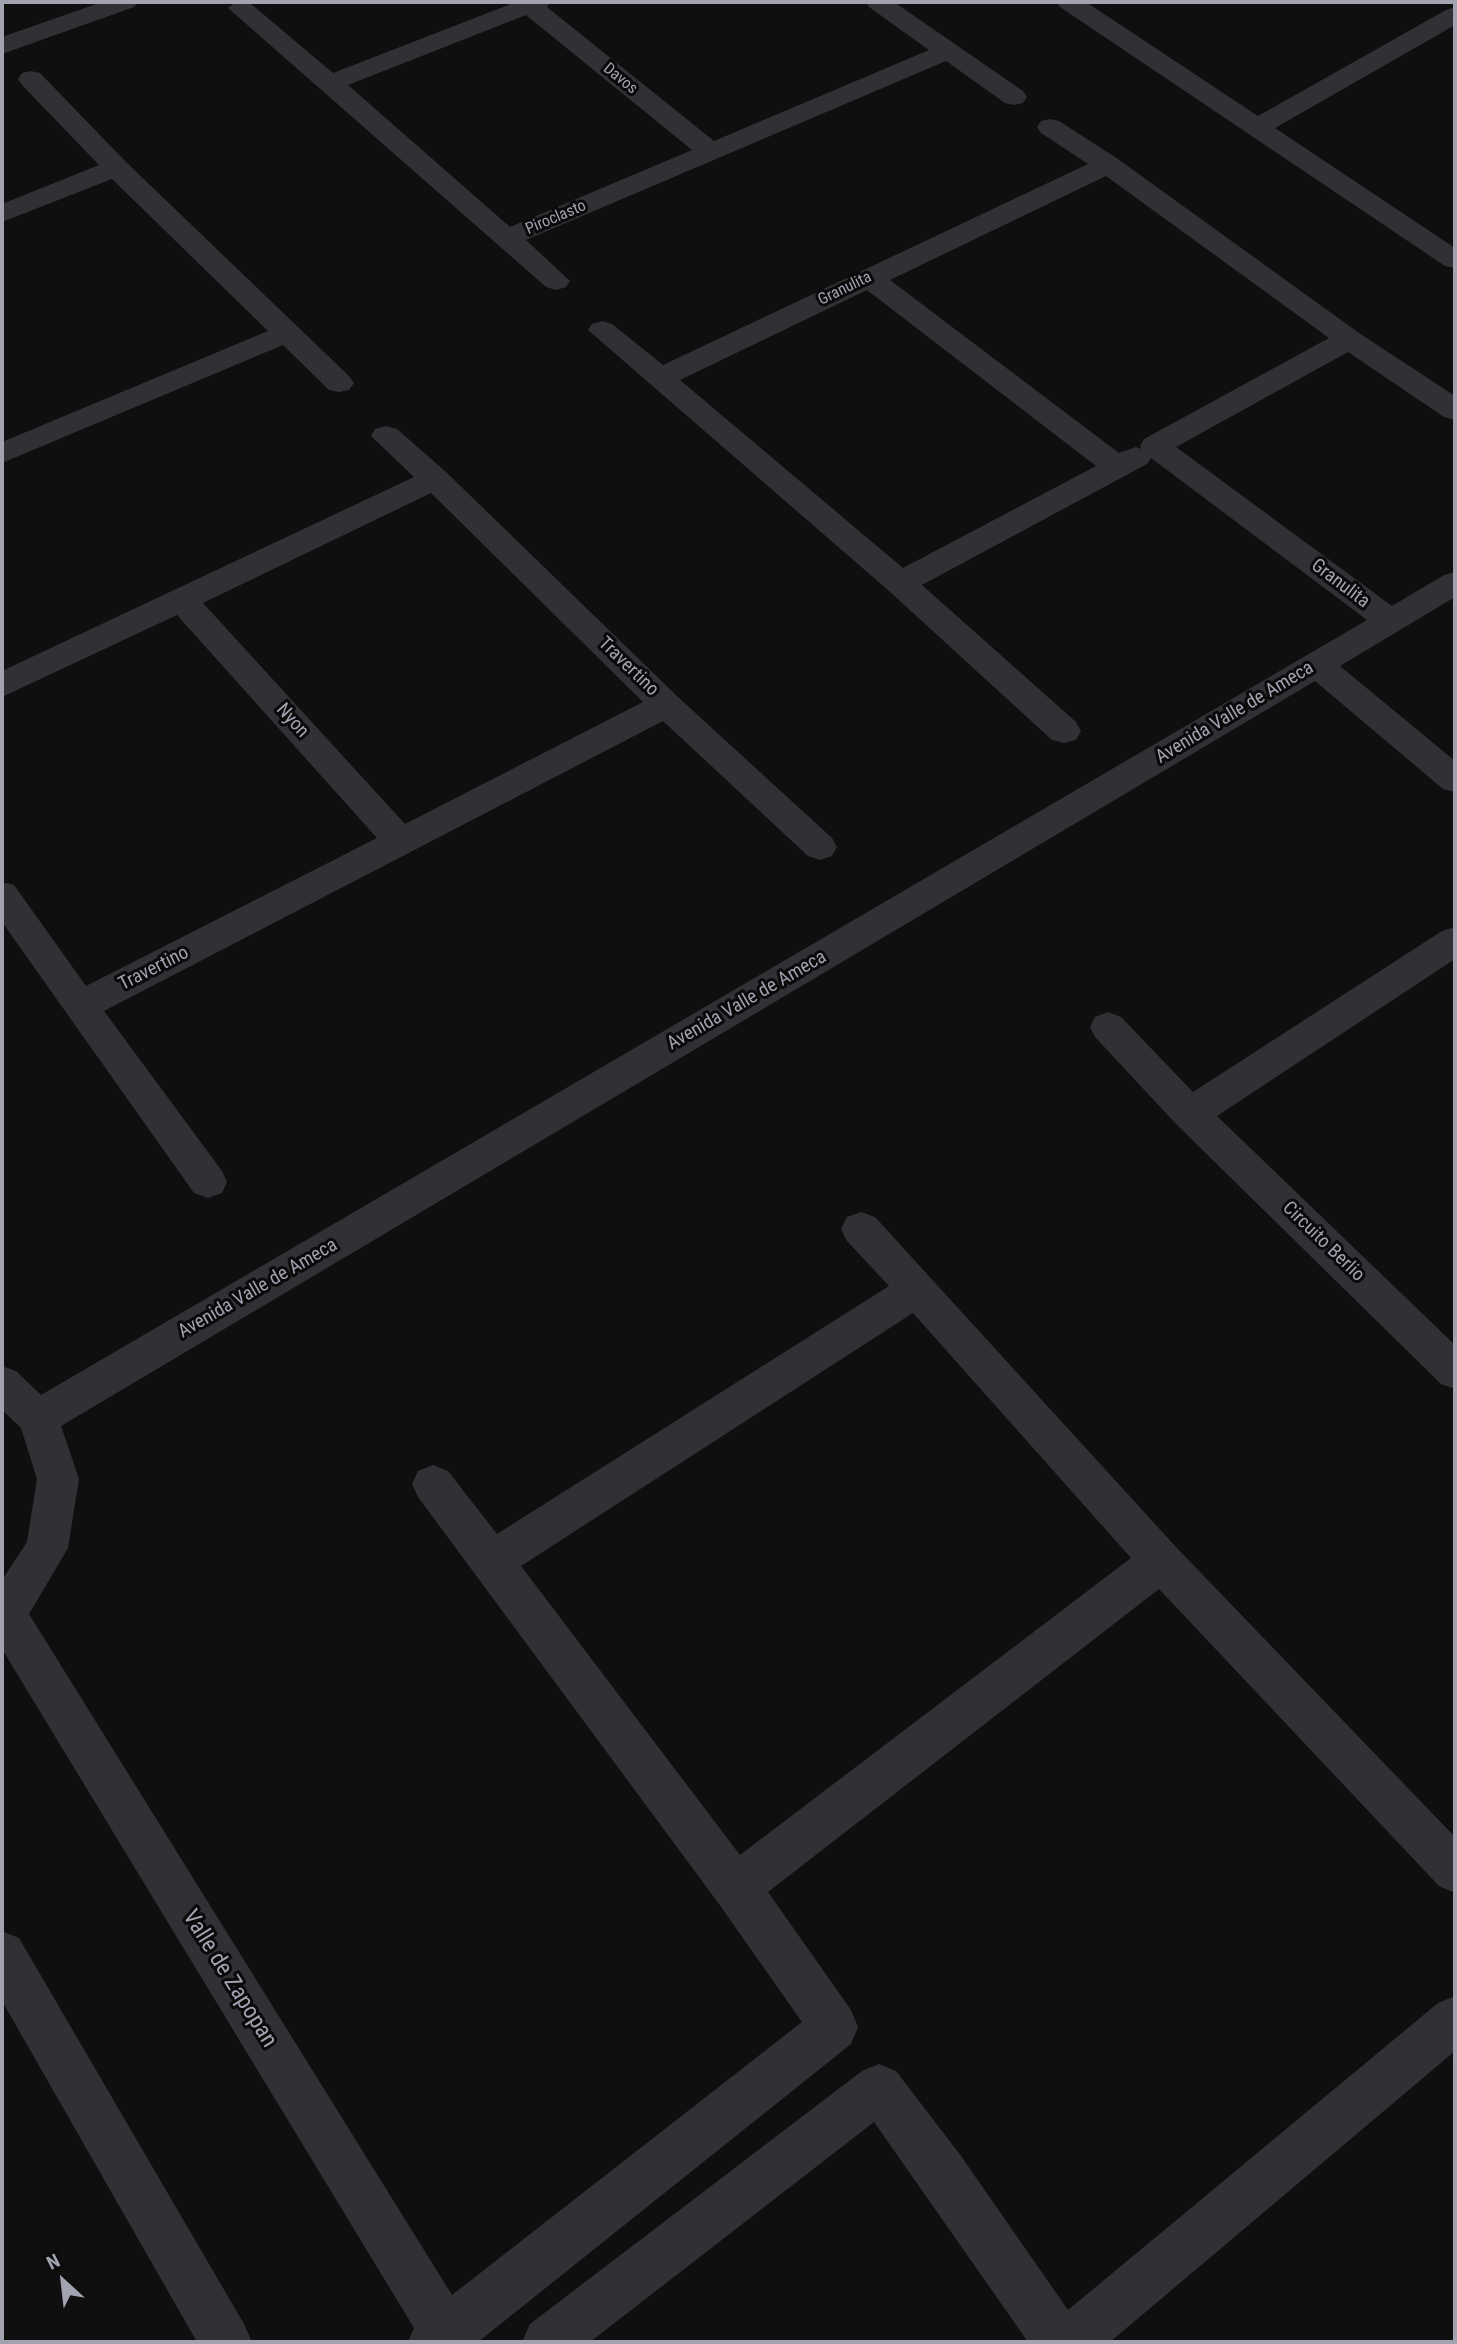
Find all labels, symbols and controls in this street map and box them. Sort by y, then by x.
street label: Davos [599,59,641,99]
street label: Piroclasto [523,197,589,239]
street label: Granulita [815,268,875,310]
street label: Granulita [1306,555,1374,613]
street label: Travertino [593,633,663,701]
street label: Avenida Valle de Ameca [1152,657,1318,769]
street label: Nyon [271,699,313,743]
street label: Travertino [115,942,193,996]
street label: Avenida Valle de Ameca [663,946,831,1056]
street label: Circuito Berlio [1277,1197,1369,1287]
street label: Avenida Valle de Ameca [174,1234,342,1344]
street label: Valle de Zapopan [176,1905,282,2053]
north arrow [28,2246,98,2316]
text: N [43,2249,64,2275]

